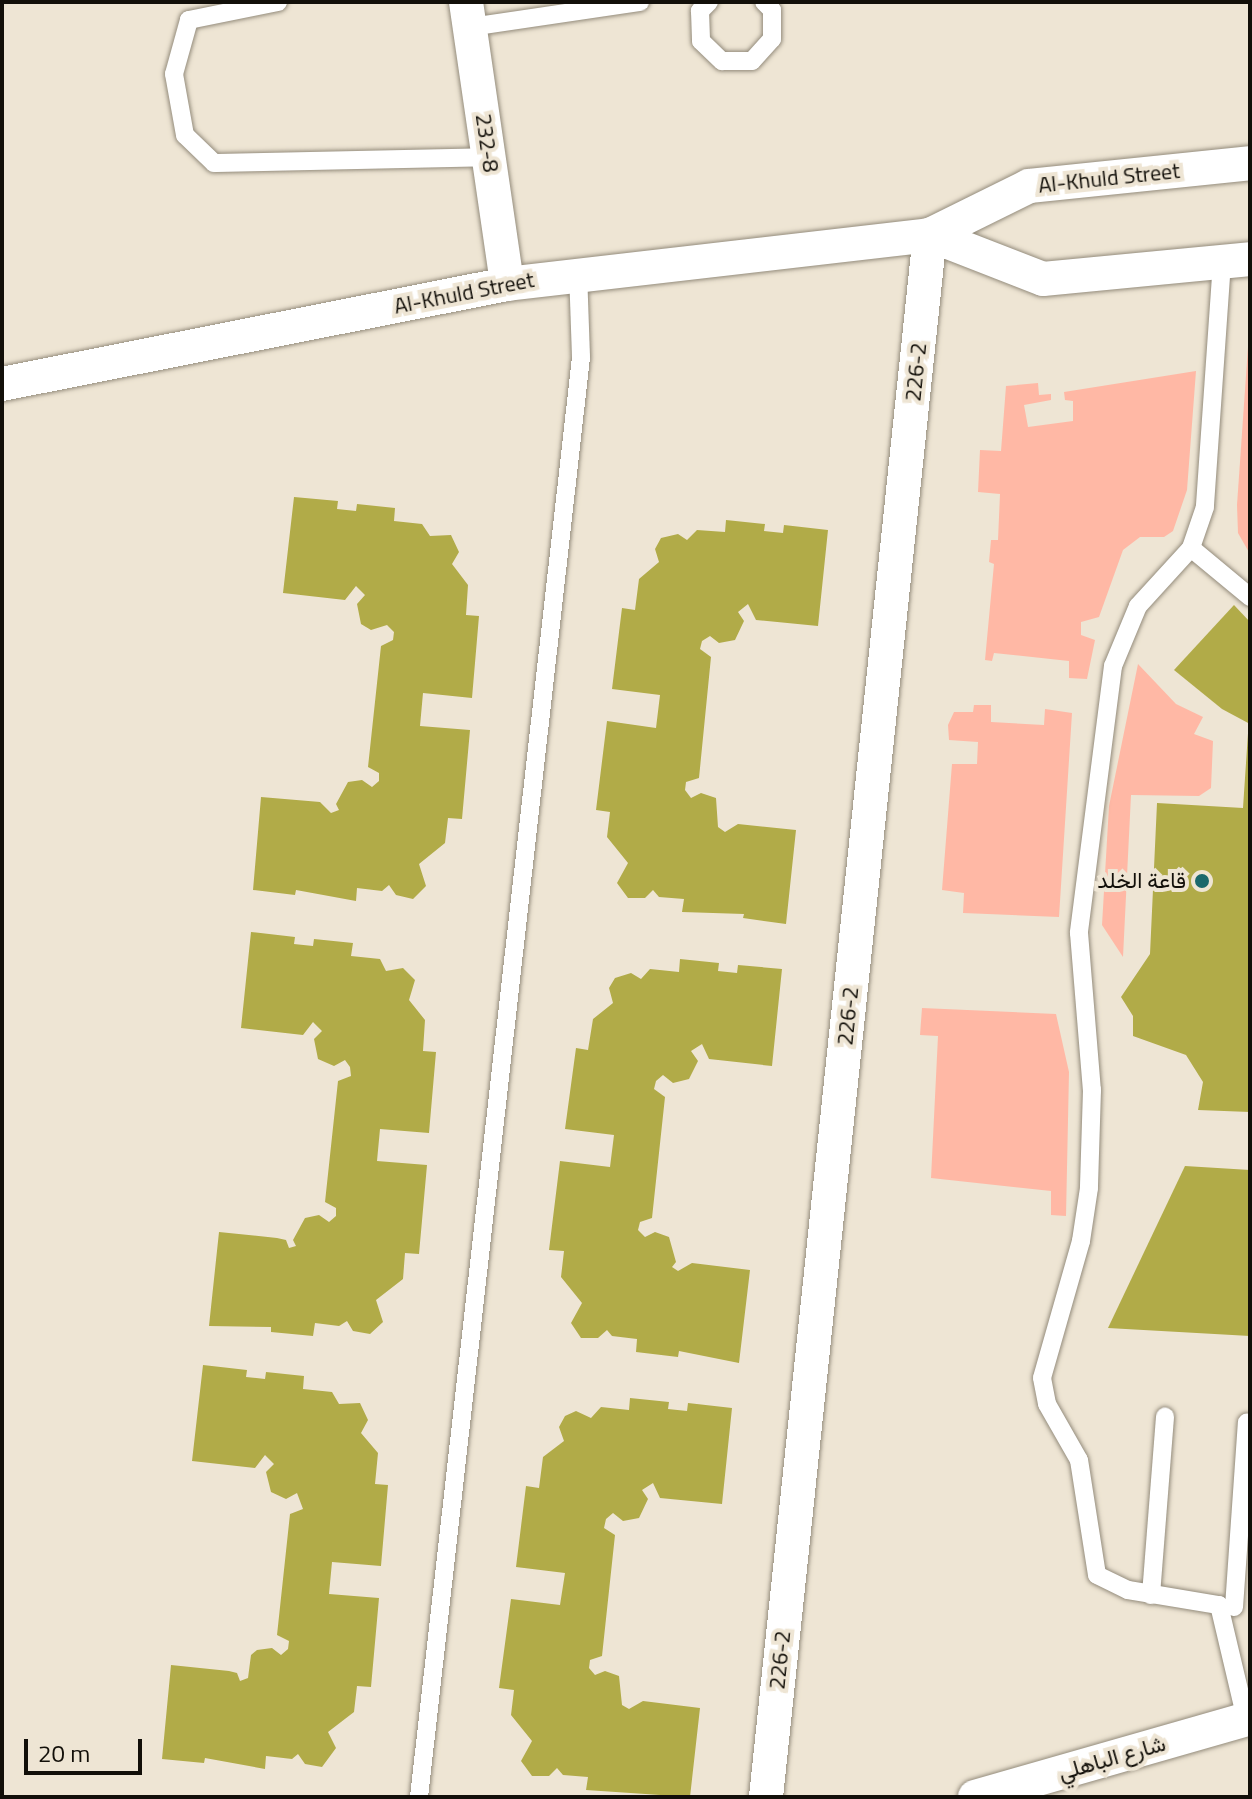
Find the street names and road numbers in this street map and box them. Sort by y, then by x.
street label: 232-8 [470,112,504,174]
street label: Al-Khuld Street [1037,157,1181,199]
street label: Al-Khuld Street [392,266,536,320]
street label: 226-2 [900,341,932,403]
street label: 226-2 [832,985,864,1047]
street label: 226-2 [764,1629,796,1691]
street label: شارع الباهلي [1055,1730,1169,1786]

